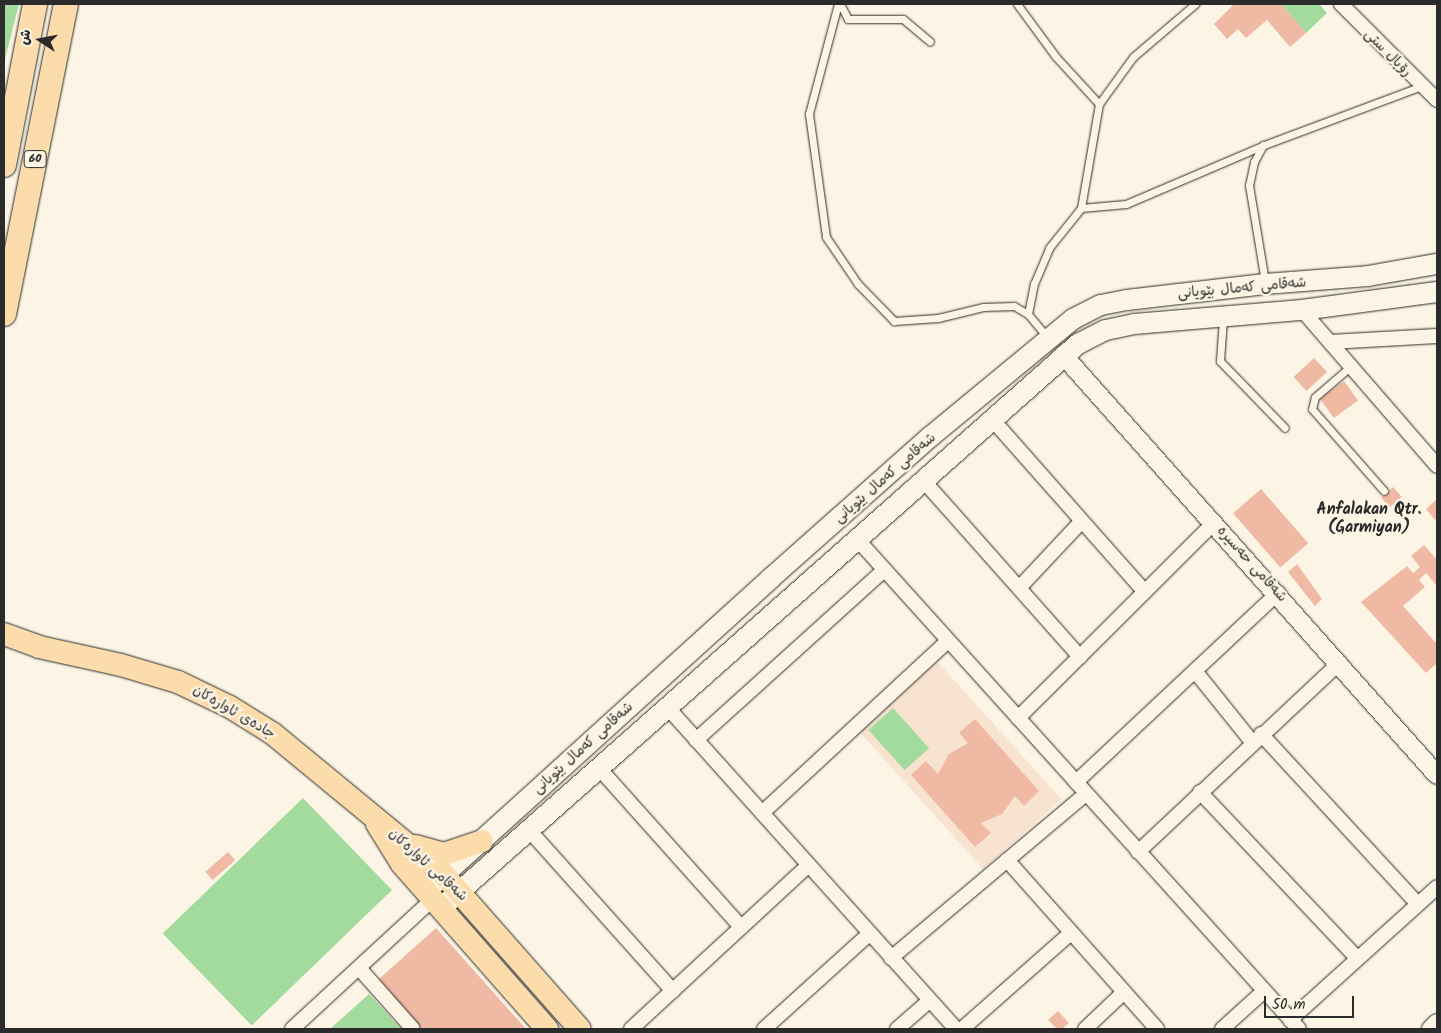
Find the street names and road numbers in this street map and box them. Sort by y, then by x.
street label: رۆیال ستی [1361,26,1415,80]
road number: 60 [22,150,48,168]
street label: شەقامی کەمال بێویانی [1177,274,1307,302]
street label: شەقامی کەمال بێویانی [831,429,939,527]
street label: شەقامی حەسیرە [1214,523,1290,605]
street label: جادەی ئاوارەکان [190,682,278,742]
street label: شەقامی کەمال بێویانی [529,699,637,797]
street label: شەقامی ئاوارەکان [385,825,471,905]

